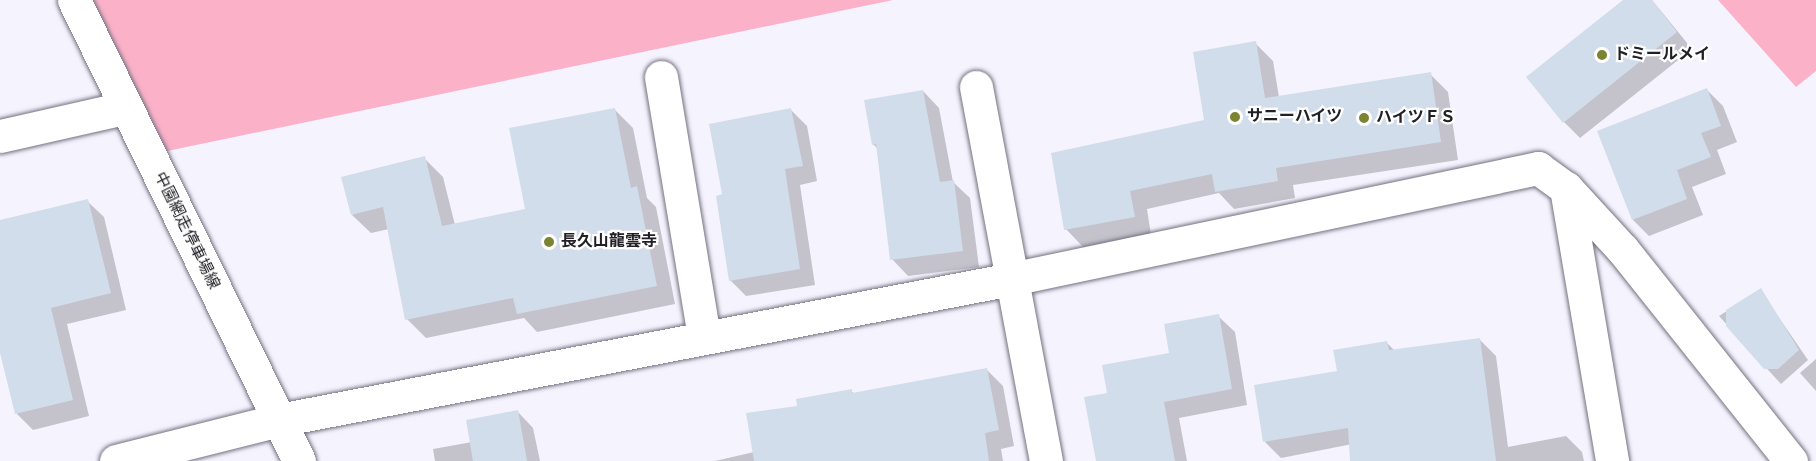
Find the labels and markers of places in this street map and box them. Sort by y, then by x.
place label: ドミールメイ [1614,45,1710,65]
marker: ドミールメイ [1595,48,1609,62]
place label: サニーハイツ [1247,107,1343,127]
place label: ハイツＦＳ [1376,108,1456,128]
marker: サニーハイツ [1228,110,1242,124]
marker: ハイツＦＳ [1357,111,1371,125]
place label: 長久山龍雲寺 [561,232,657,252]
marker: 長久山龍雲寺 [542,235,556,249]

